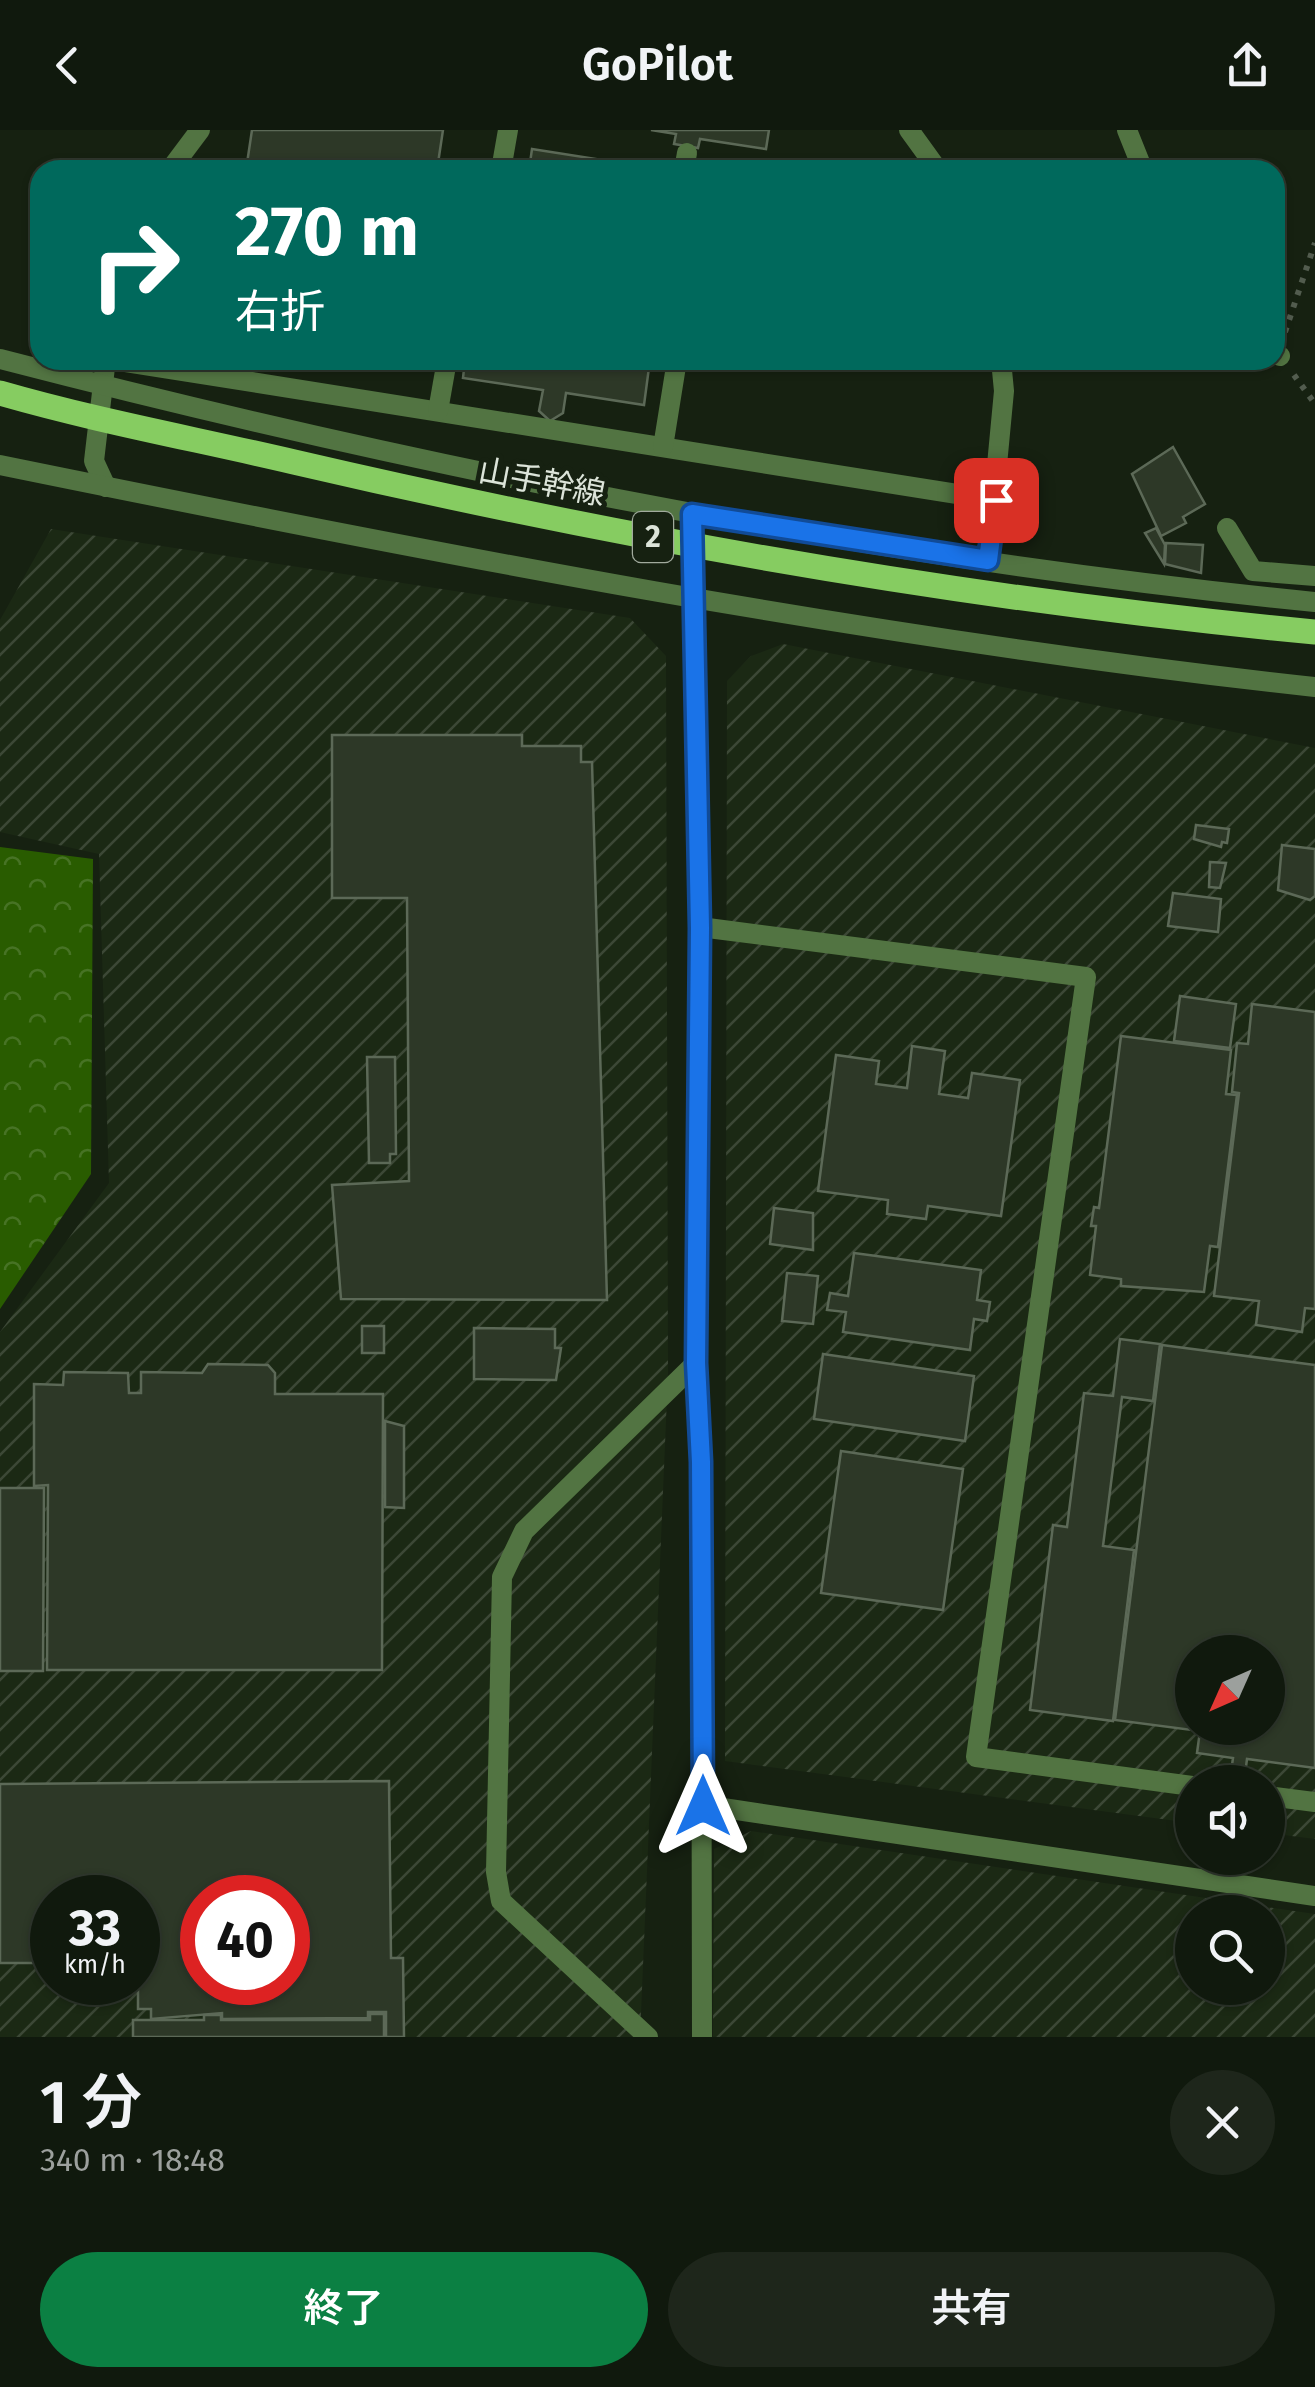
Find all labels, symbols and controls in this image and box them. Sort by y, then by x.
icon: back [40,38,95,93]
text: GoPilot [582,38,733,92]
icon: share [1220,38,1275,93]
text: 270 m [235,190,419,274]
icon: right [70,200,200,330]
text: 右折 [235,285,325,339]
street label: 山手幹線 [476,451,608,513]
pin [954,458,1039,543]
icon: arrive [969,473,1024,528]
road number: 2 [633,512,673,562]
north arrow [1175,1635,1285,1745]
map controls [1175,1635,1285,2005]
position arrow [651,1754,755,1858]
button: sound [1175,1765,1285,1875]
speed limit sign: 40 [180,1875,310,2005]
button: search [1175,1895,1285,2005]
text: 33 [69,1898,121,1958]
text: km/h [64,1950,126,1980]
text: 1 分 [40,2067,142,2139]
button: close [1170,2070,1275,2175]
text: 340 m · 18:48 [40,2141,225,2179]
button: 終了 [40,2252,648,2367]
button: 共有 [668,2252,1275,2367]

